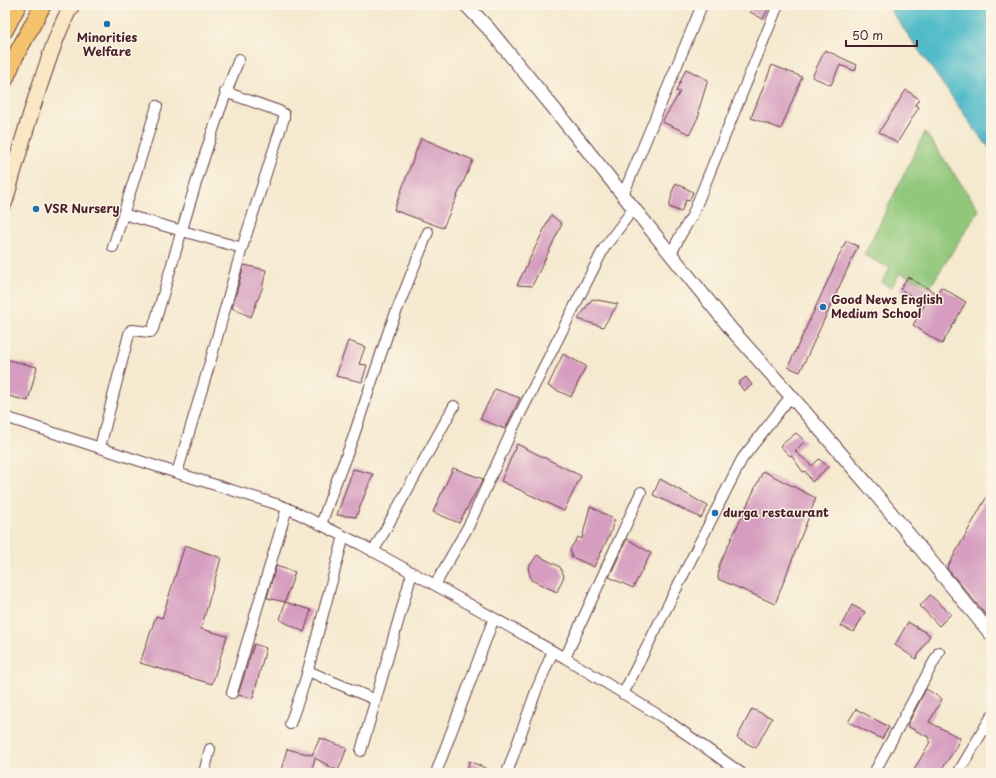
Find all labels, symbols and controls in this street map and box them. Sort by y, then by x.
marker: Minorities Welfare [102,19,112,29]
scale bar [846,22,917,48]
text: 50 m [852,26,883,44]
place label: Minorities Welfare [77,28,137,60]
place label: VSR Nursery [44,199,120,217]
marker: VSR Nursery [31,204,41,214]
place label: Good News English Medium School [831,290,943,322]
marker: Good News English Medium School [818,302,828,312]
place label: durga restaurant [723,503,829,521]
marker: durga restaurant [710,508,720,518]

